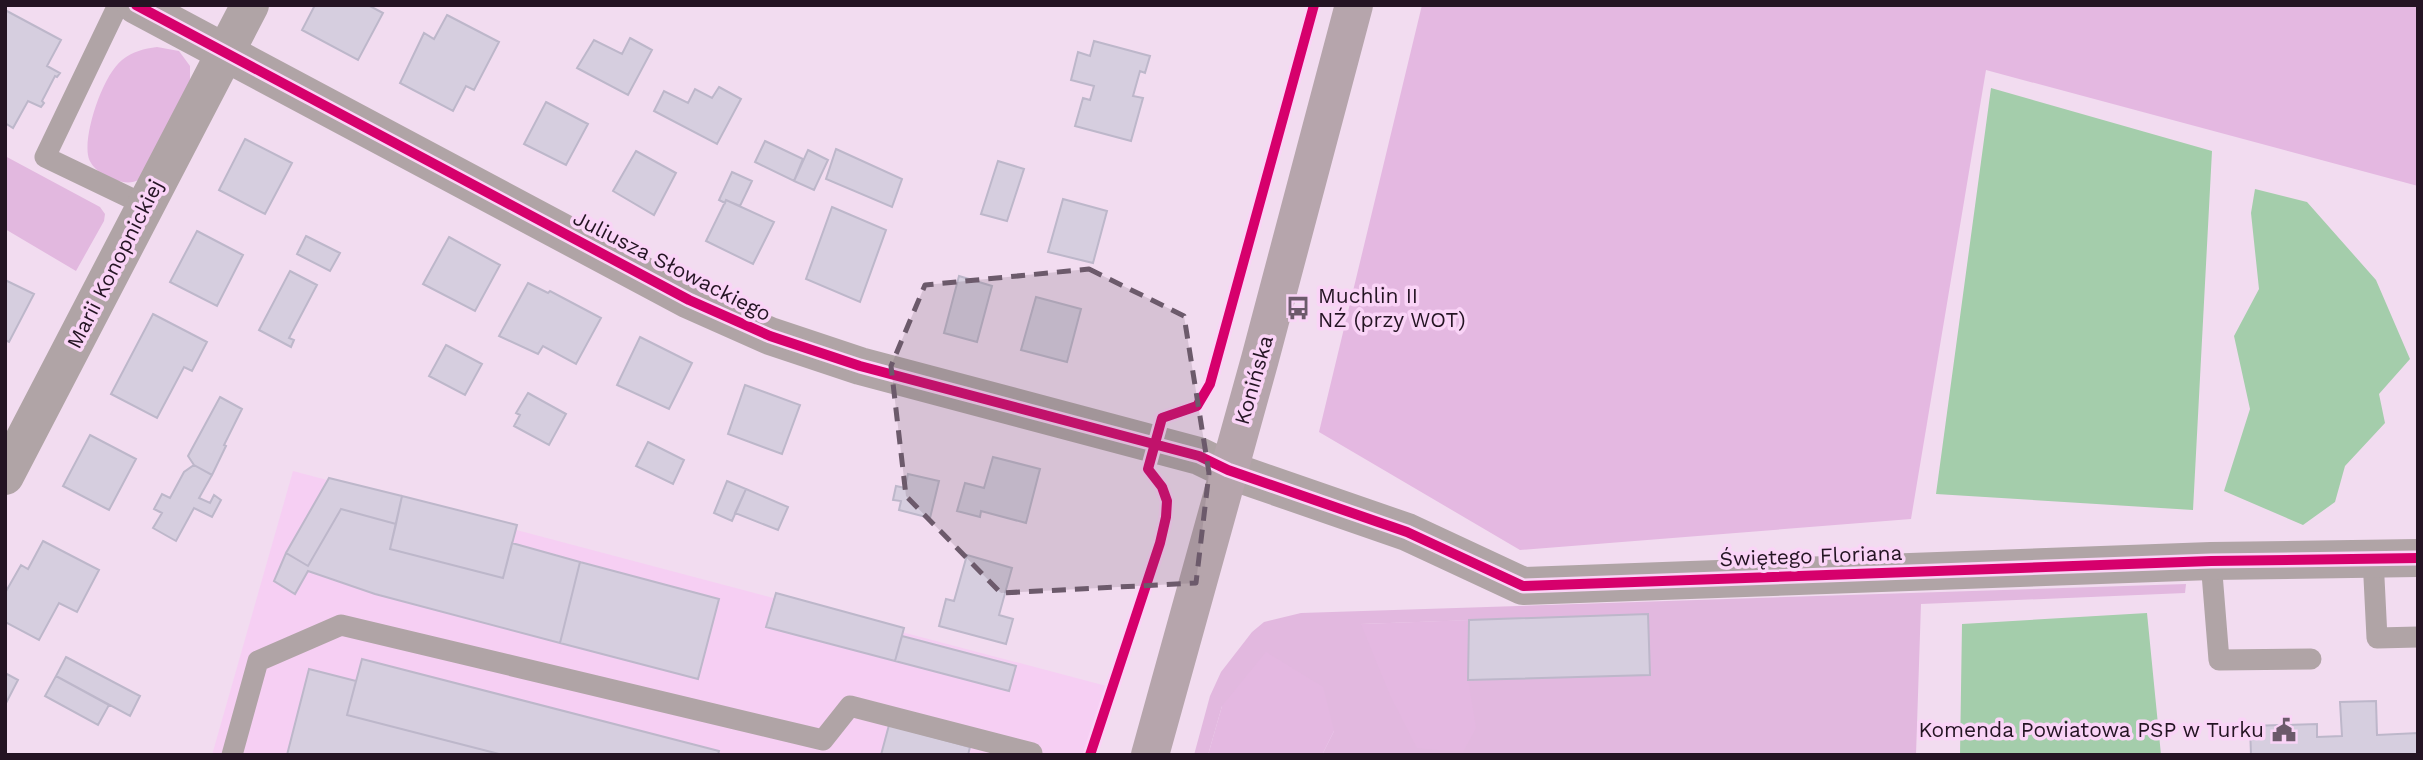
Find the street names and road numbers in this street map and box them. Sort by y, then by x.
street label: Marii Konopnickiej [61,175,168,352]
street label: Juliusza Słowackiego [569,205,775,326]
street label: Konińska [1229,332,1278,427]
street label: Świętego Floriana [1719,540,1903,571]

